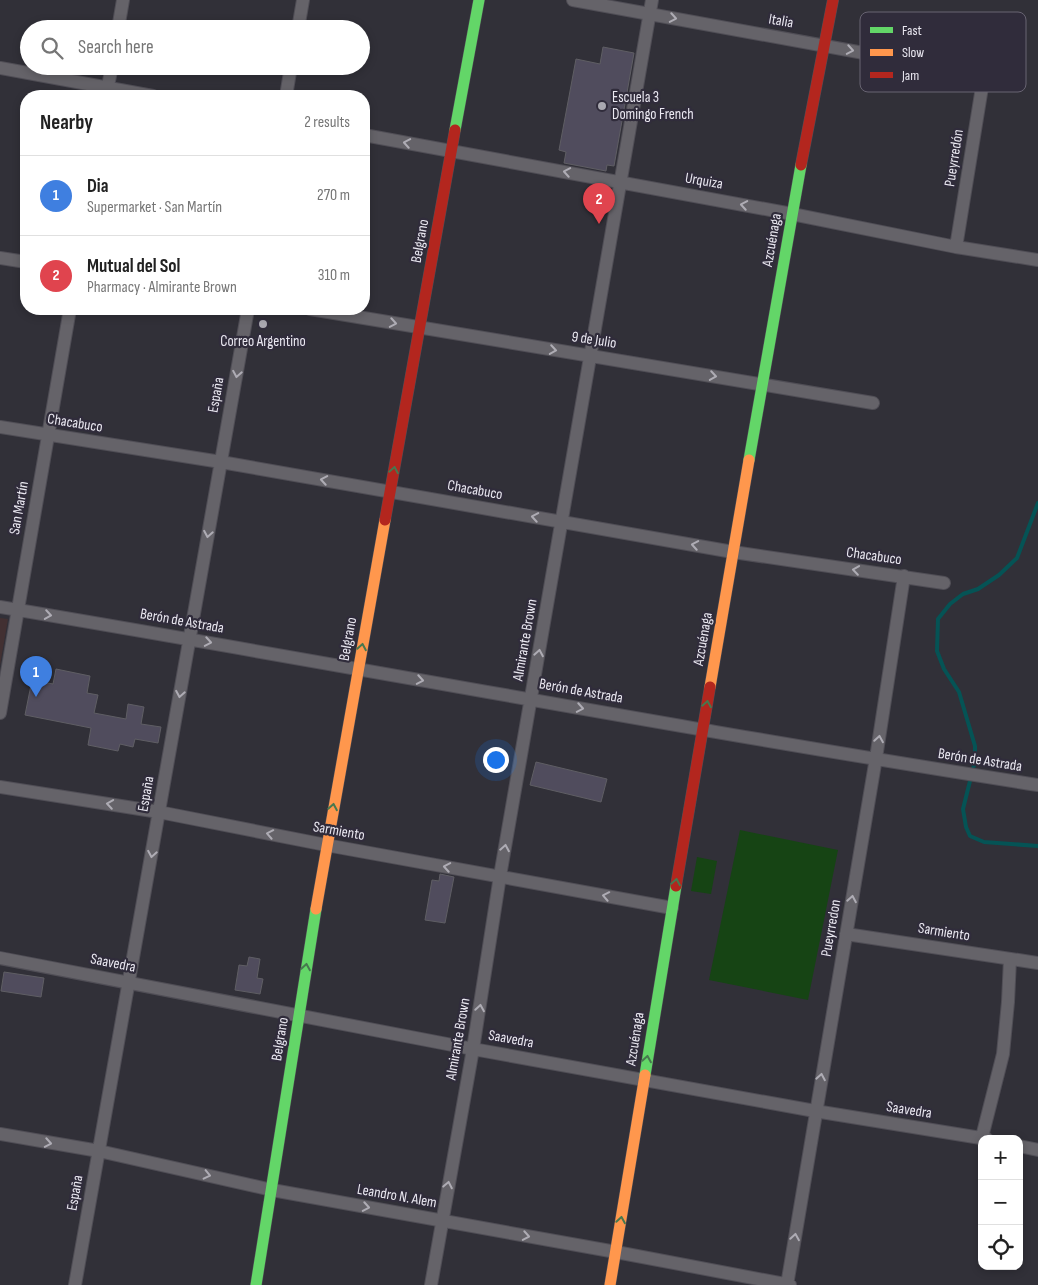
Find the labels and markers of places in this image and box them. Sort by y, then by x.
place label: Escuela 3 Domingo French [612,88,694,124]
marker: Escuela 3 Domingo French [596,100,608,112]
pin: 2 [583,183,615,224]
marker: Correo Argentino [257,318,269,330]
place label: Correo Argentino [220,332,306,351]
pin: 1 [20,656,52,697]

